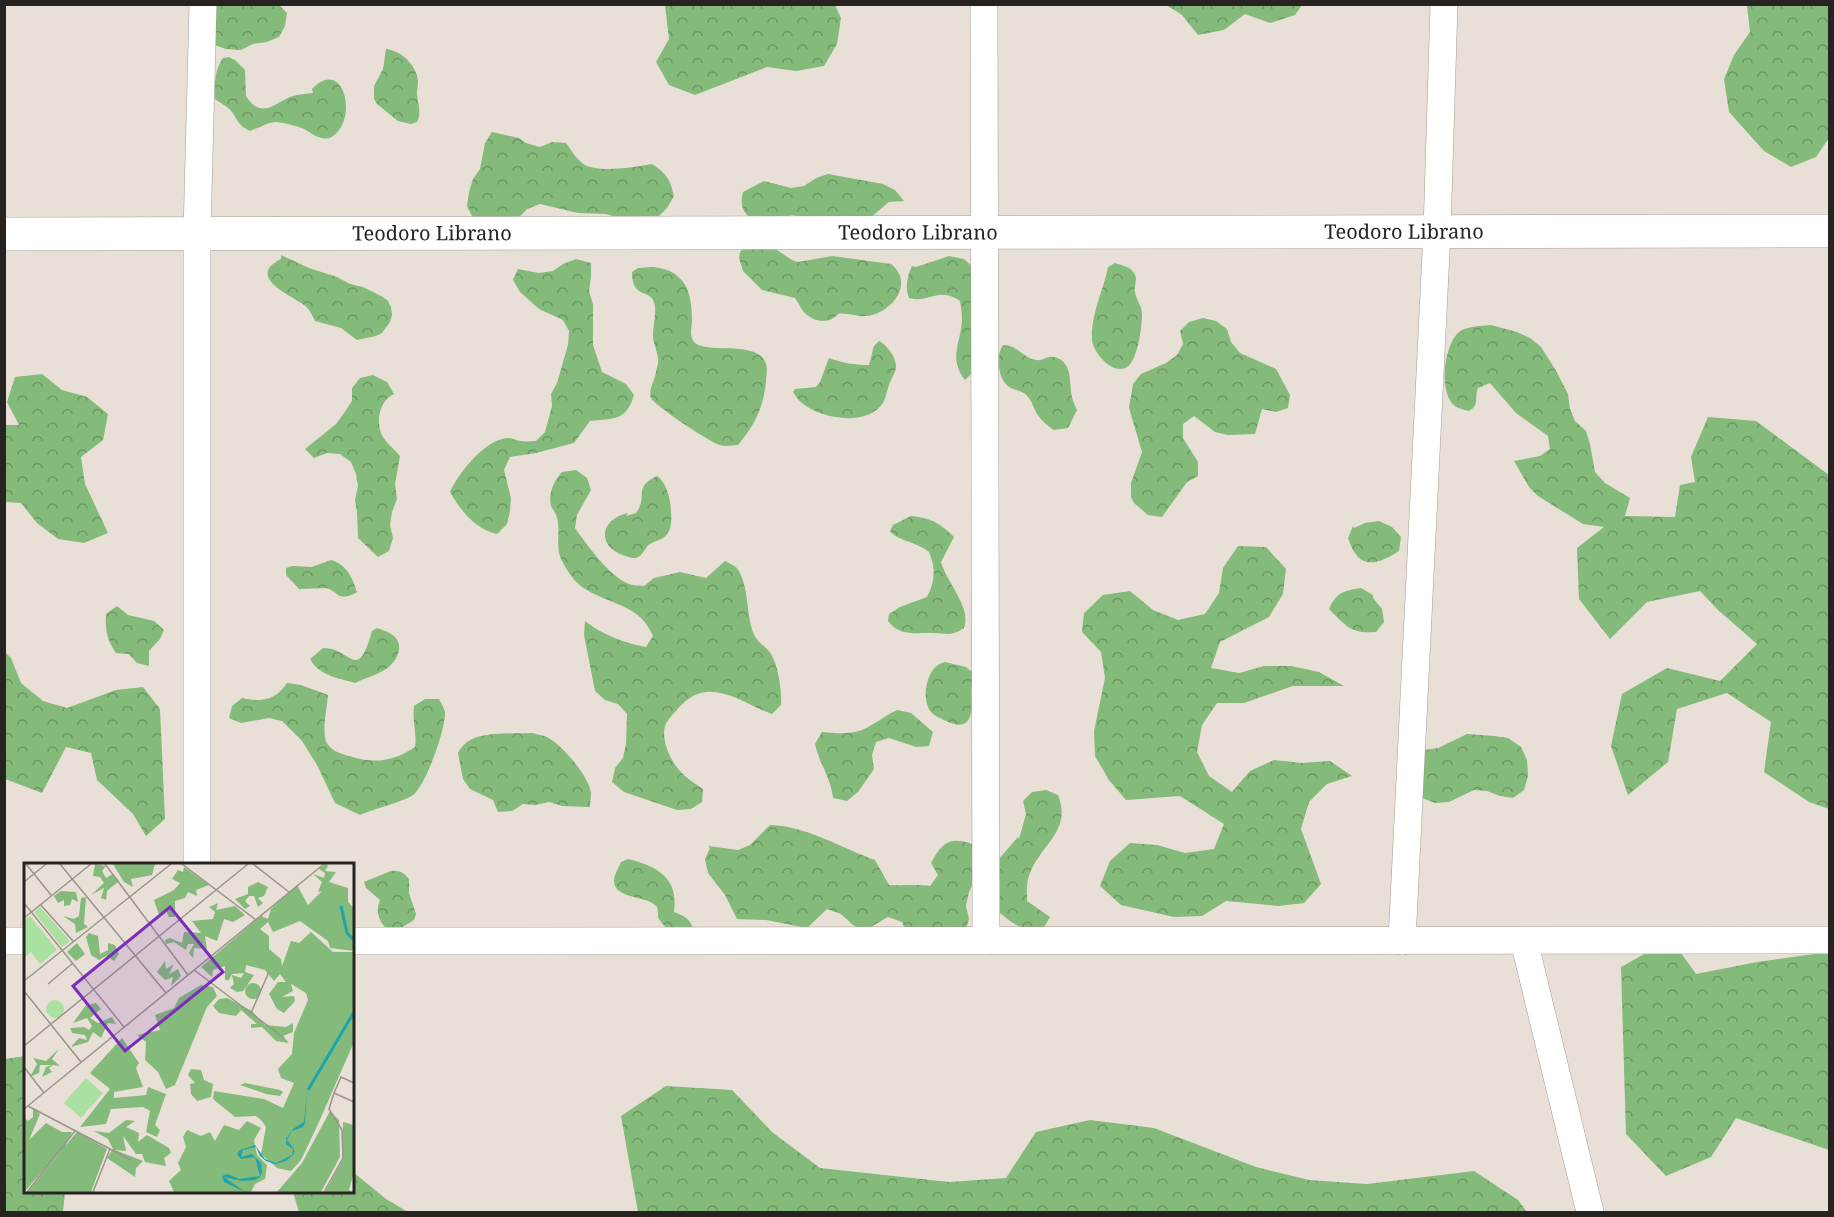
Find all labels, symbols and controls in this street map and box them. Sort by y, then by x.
street label: Teodoro Librano [838,218,998,246]
street label: Teodoro Librano [1324,218,1484,245]
street label: Teodoro Librano [352,219,512,246]
inset map [24,863,354,1193]

